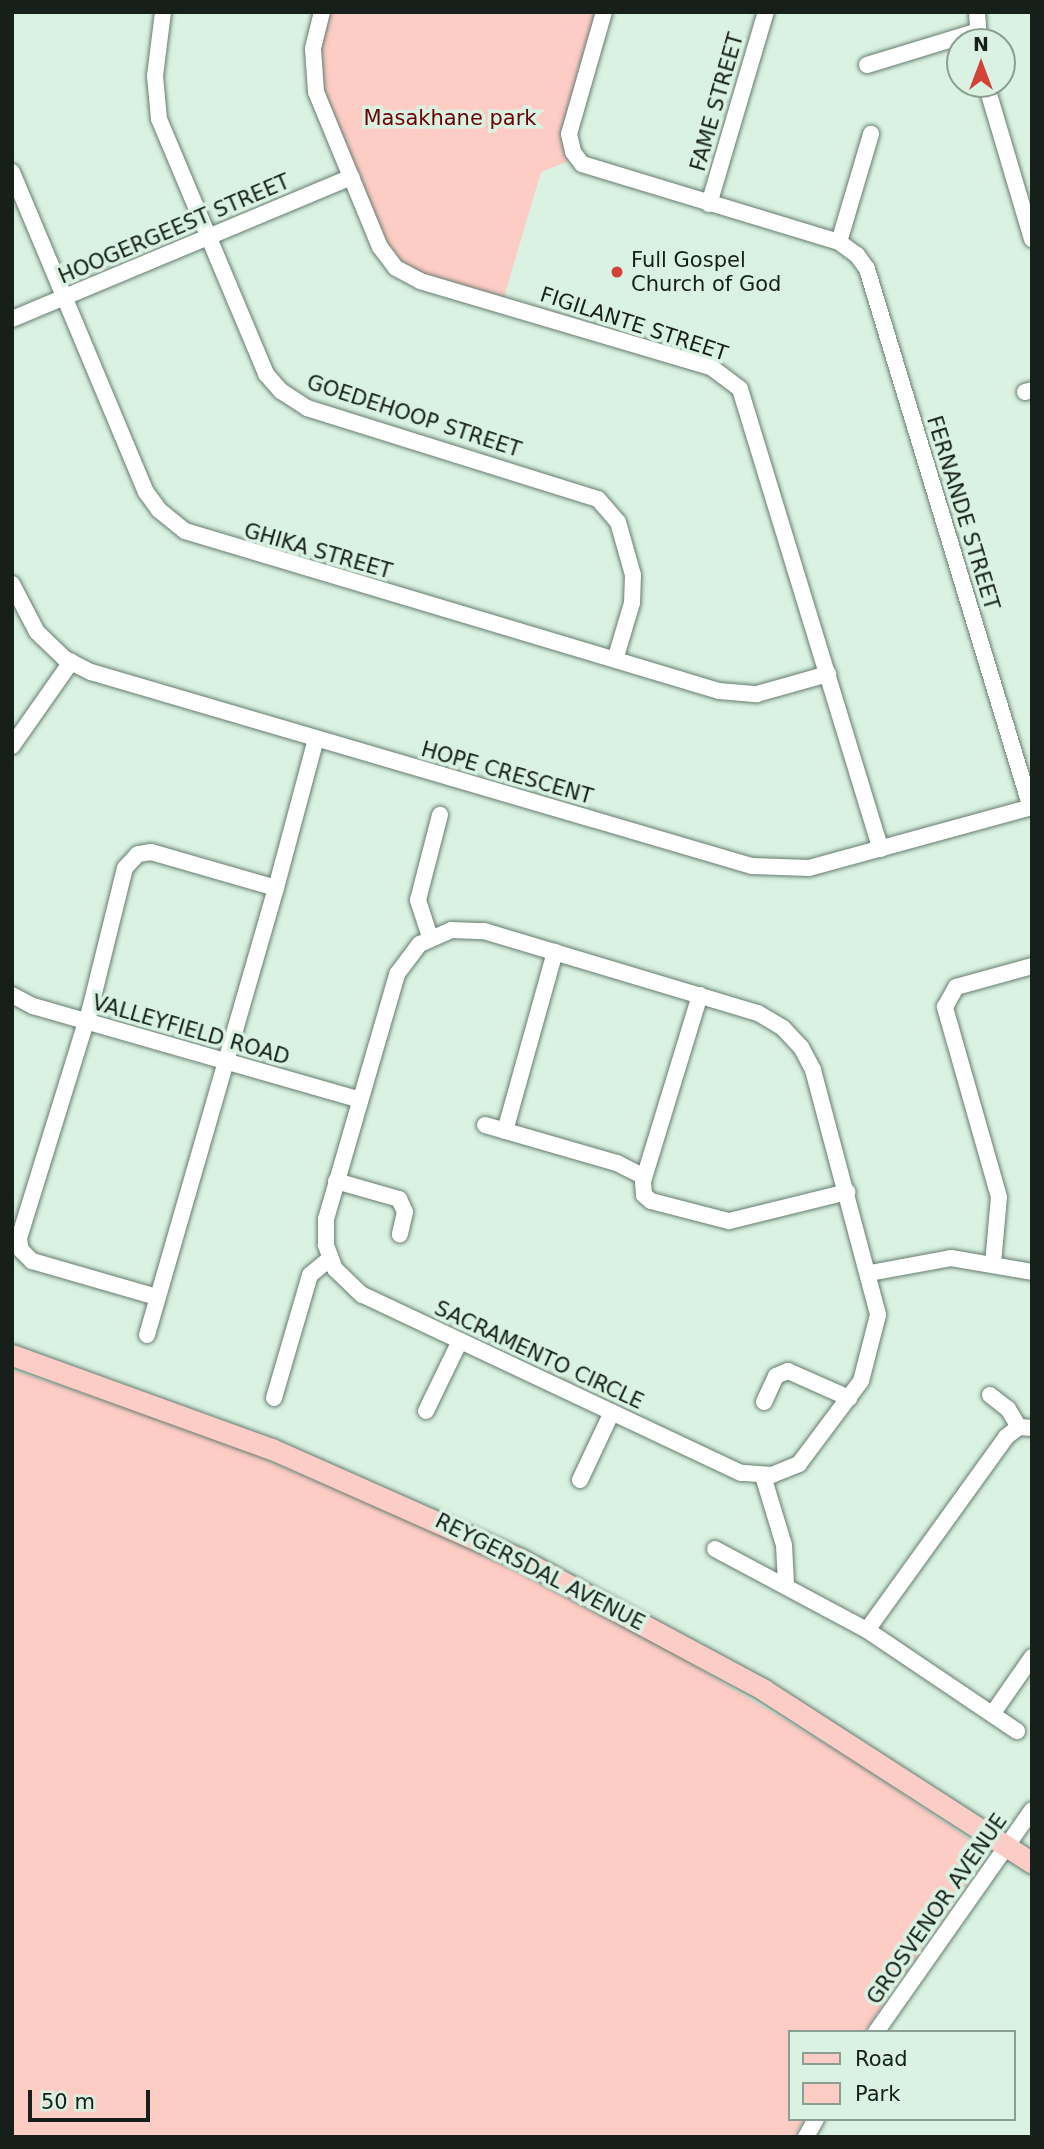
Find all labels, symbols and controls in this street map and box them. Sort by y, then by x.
north arrow [946,28,1016,98]
street label: FAME STREET [685,30,749,174]
text: N [973,33,989,55]
park label: Masakhane park [363,105,537,131]
street label: HOOGERGEEST STREET [55,169,293,289]
place label: Full Gospel Church of God [631,247,781,297]
marker: Full Gospel Church of God [609,264,625,280]
street label: FIGILANTE STREET [537,282,731,366]
street label: GOEDEHOOP STREET [304,369,524,463]
street label: FERNANDE STREET [921,413,1005,613]
street label: GHIKA STREET [241,518,395,584]
street label: HOPE CRESCENT [418,736,596,810]
street label: VALLEYFIELD ROAD [89,990,293,1070]
street label: SACRAMENTO CIRCLE [431,1295,647,1415]
street label: REYGERSDAL AVENUE [431,1508,649,1636]
street label: GROSVENOR AVENUE [862,1809,1012,2009]
legend [788,2030,1016,2121]
text: Road [855,2047,908,2071]
scale bar [32,2076,154,2120]
text: Park [855,2082,900,2106]
text: 50 m [41,2090,95,2114]

